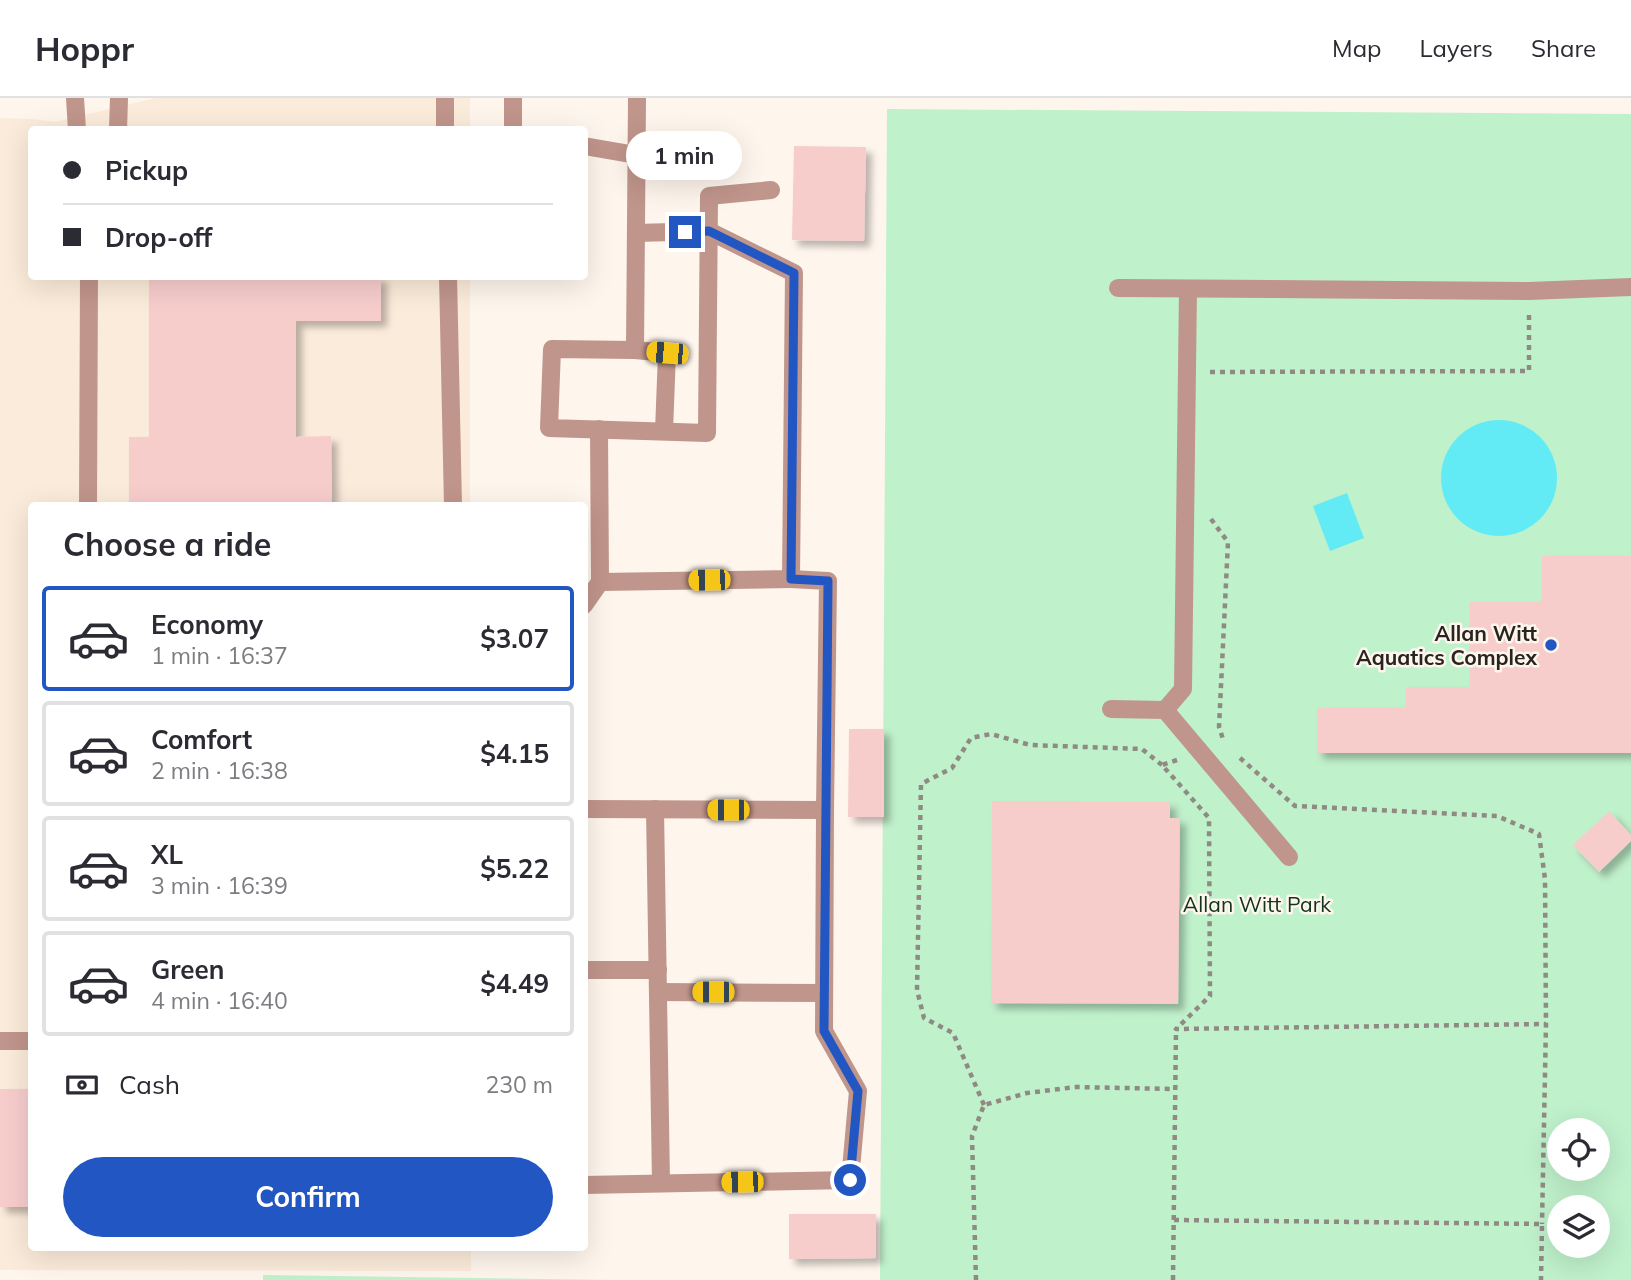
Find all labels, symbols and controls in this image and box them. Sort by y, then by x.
text: Hoppr [35,28,134,69]
text: Map [1332,33,1381,63]
text: Layers [1419,33,1493,63]
text: Share [1531,33,1596,63]
callout: 1 min [627,130,743,180]
text: 1 min [654,141,714,170]
text: Pickup [105,154,188,187]
route end [669,216,701,248]
text: Drop-off [105,221,212,254]
car [646,341,689,365]
text: Choose a ride [63,524,271,564]
car [688,569,731,591]
icon: car [67,607,130,670]
text: Economy [151,608,263,641]
place label: Allan Witt Aquatics Complex [1356,620,1537,670]
text: $3.07 [480,622,549,655]
marker: Allan Witt Aquatics Complex [1543,637,1559,653]
text: 1 min · 16:37 [151,641,288,670]
icon: car [67,722,130,785]
text: Comfort [151,723,252,756]
text: $4.15 [480,737,549,770]
text: 2 min · 16:38 [151,756,288,785]
car [708,800,750,821]
icon: car [67,837,130,900]
text: XL [151,838,183,871]
text: $5.22 [480,852,549,885]
text: 3 min · 16:39 [151,871,288,900]
park label: Allan Witt Park [1183,891,1331,917]
icon: car [67,952,130,1015]
text: Green [151,953,224,986]
text: $4.49 [480,967,549,1000]
car [693,982,735,1003]
text: 4 min · 16:40 [151,986,288,1015]
icon: cash [63,1066,101,1104]
text: Cash [119,1068,180,1101]
text: 230 m [485,1070,553,1099]
map controls [1547,1118,1610,1258]
button: locate [1547,1118,1610,1181]
button: Confirm [63,1157,553,1237]
route start [834,1164,866,1196]
car [721,1171,764,1193]
button: layers [1547,1195,1610,1258]

